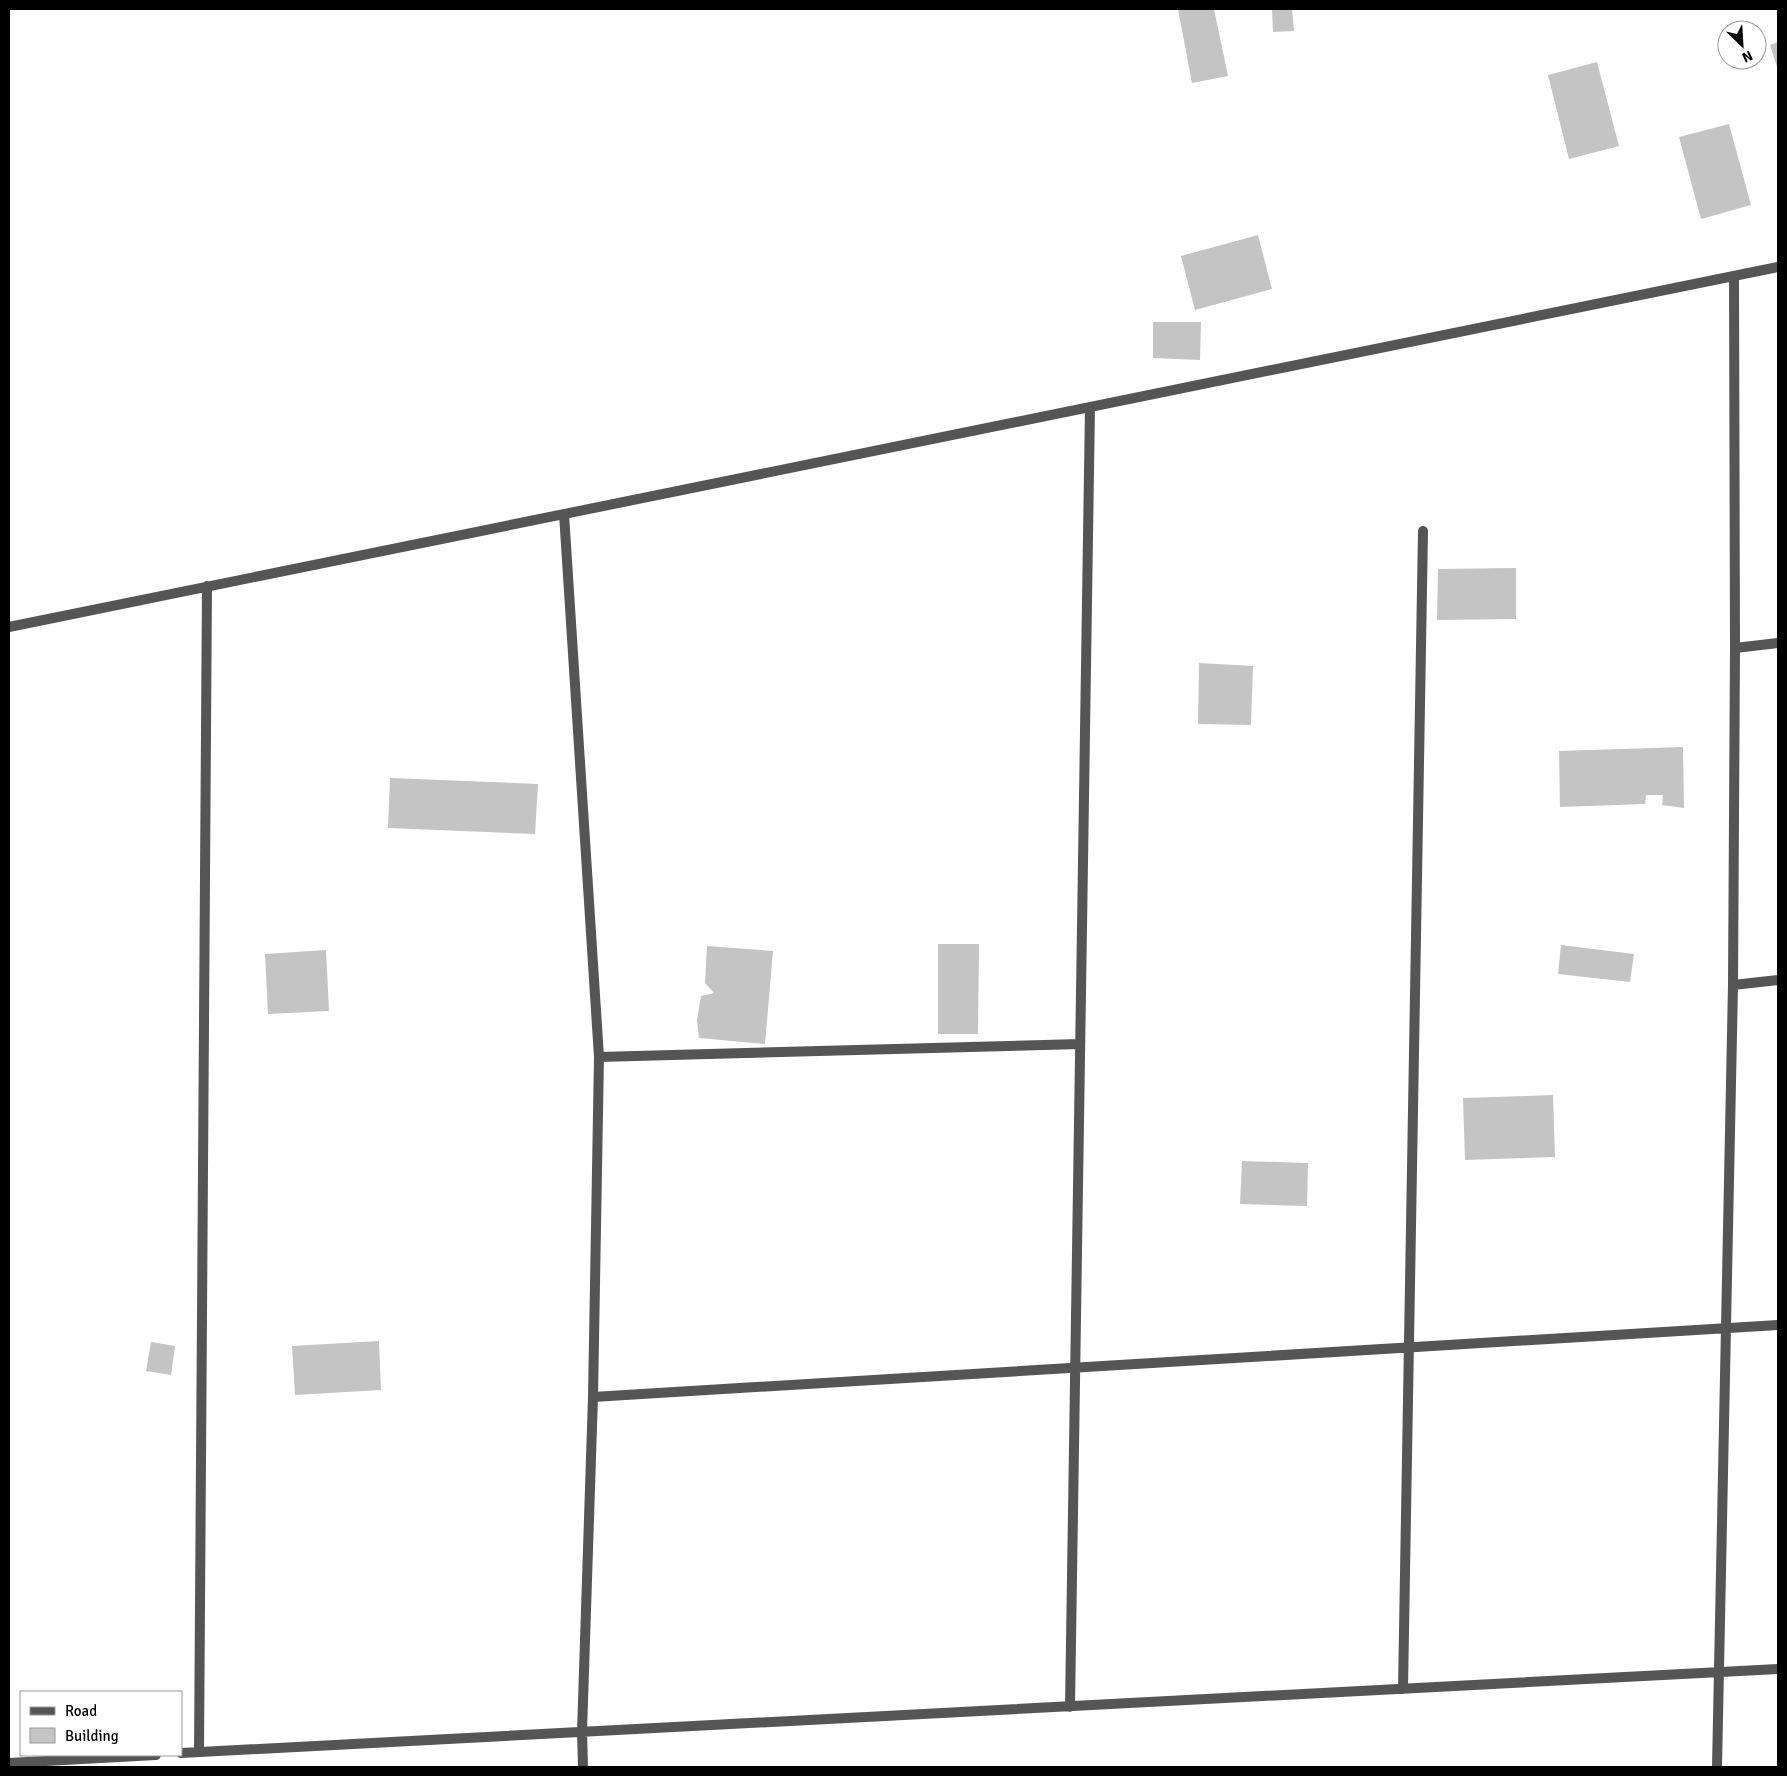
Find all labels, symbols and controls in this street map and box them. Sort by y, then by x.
north arrow [1717,20,1767,70]
text: N [1739,47,1755,66]
legend [20,1691,182,1756]
text: Road [65,1702,97,1720]
text: Building [65,1727,119,1745]

